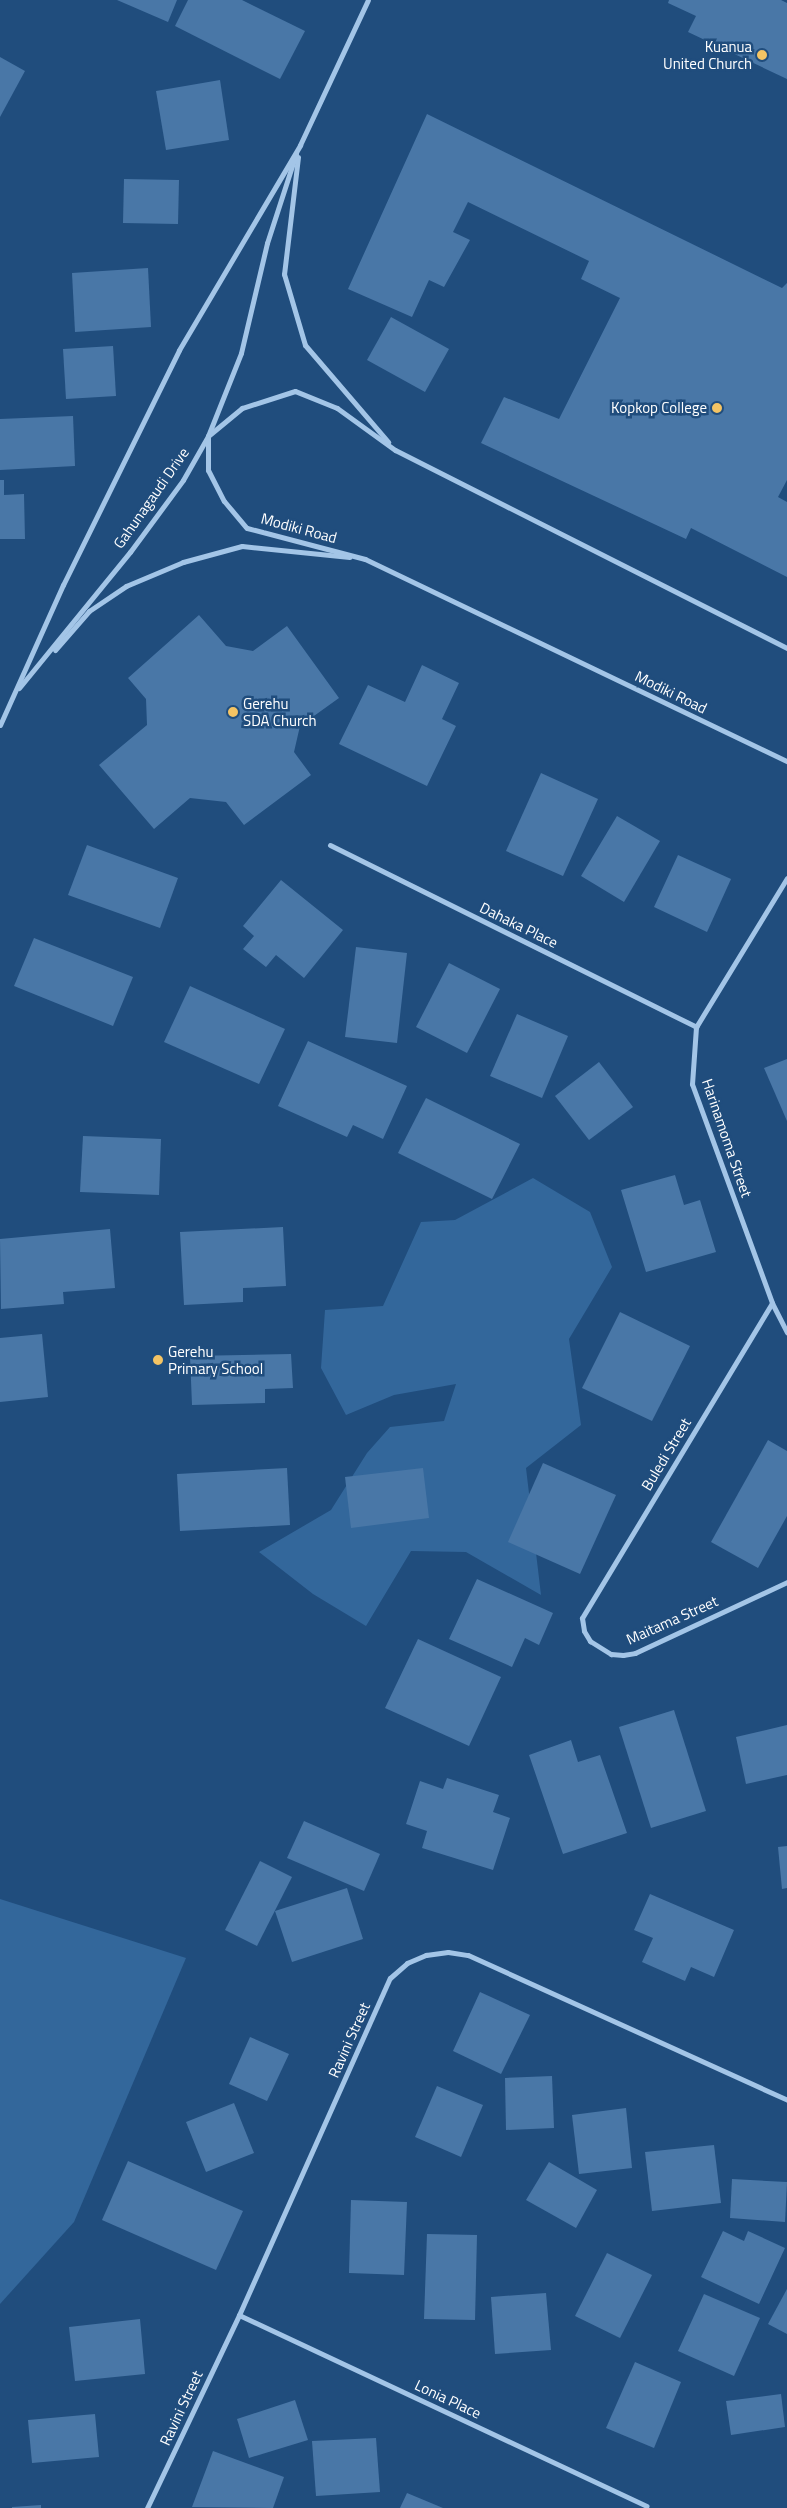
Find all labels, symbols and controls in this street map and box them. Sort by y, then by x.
place label: Kuanua United Church [663,37,752,72]
marker: Kuanua United Church [756,49,768,61]
place label: Kopkop College [611,399,707,417]
marker: Kopkop College [711,402,723,414]
street label: Gahunagaudi Drive [110,444,192,552]
street label: Modiki Road [259,509,339,547]
street label: Modiki Road [632,667,710,717]
place label: Gerehu SDA Church [243,694,317,729]
marker: Gerehu SDA Church [227,706,239,718]
street label: Dahaka Place [477,898,561,952]
street label: Harinamoma Street [698,1076,756,1200]
place label: Gerehu Primary School [168,1342,263,1377]
marker: Gerehu Primary School [152,1354,164,1366]
street label: Buledi Street [637,1414,695,1494]
street label: Maitama Street [623,1592,721,1648]
street label: Ravini Street [324,2000,374,2080]
street label: Ravini Street [156,2368,206,2448]
street label: Lonia Place [412,2376,484,2422]

